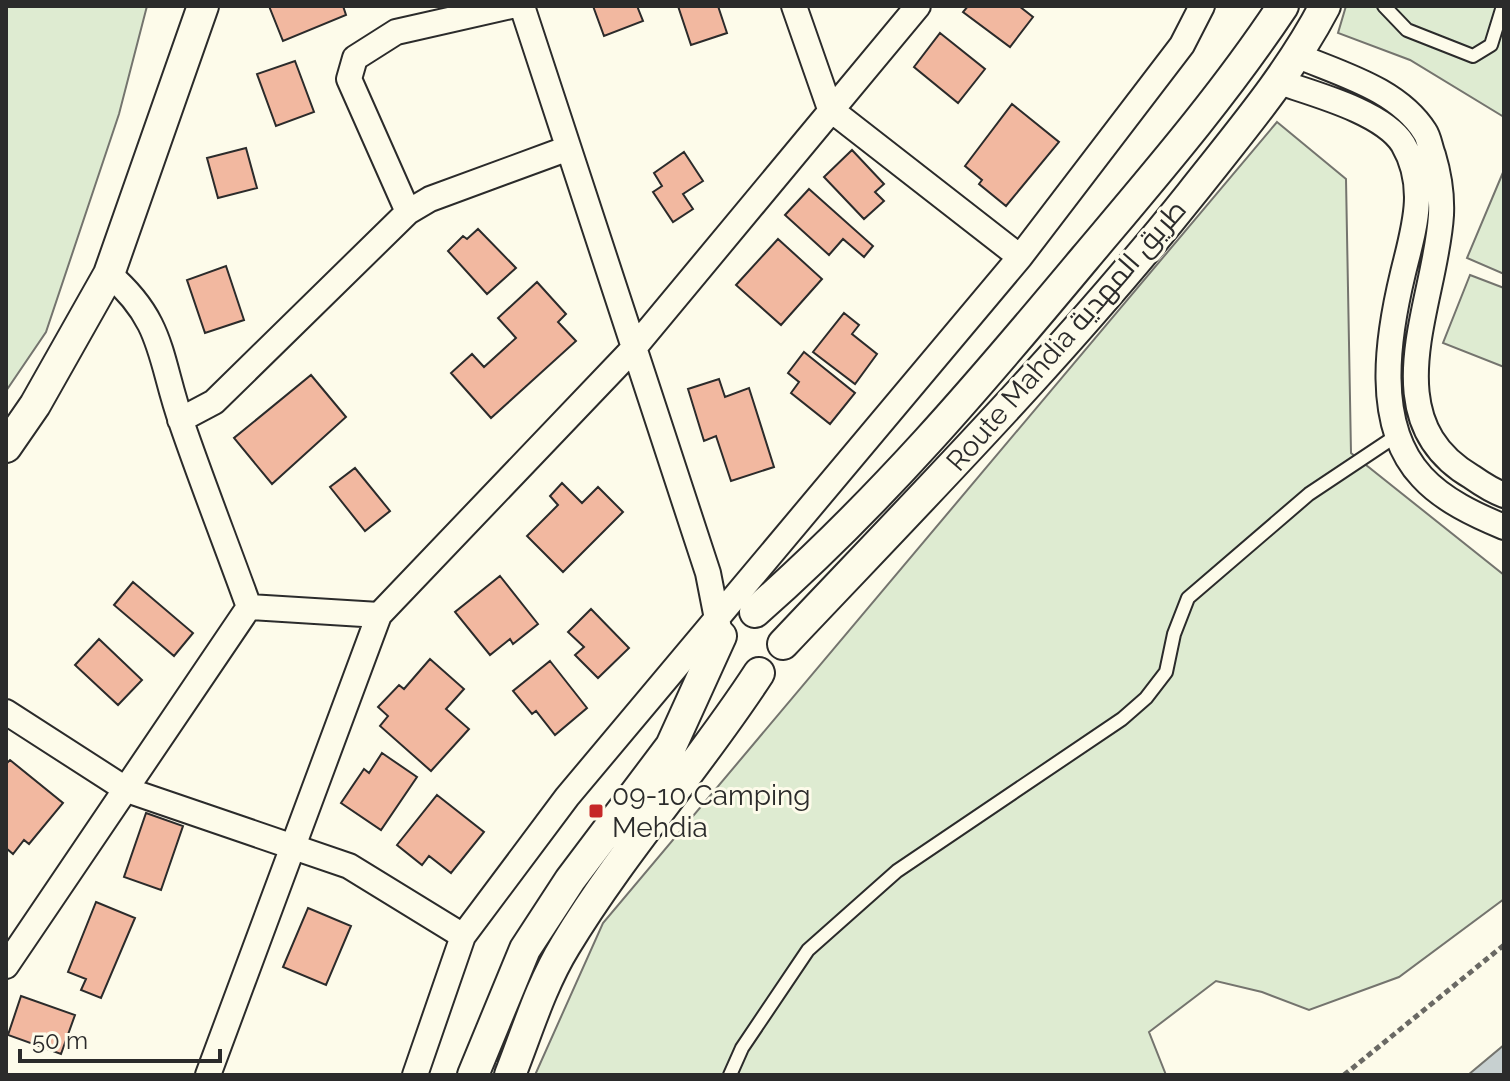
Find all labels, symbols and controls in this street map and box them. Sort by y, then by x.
street label: Route Mahdia طريق المهدية [940,193,1193,478]
place label: 09-10 Camping Mehdia [612,779,811,844]
marker: 09-10 Camping Mehdia [587,802,605,820]
scale bar [20,1013,220,1063]
text: 50 m [32,1026,88,1055]

